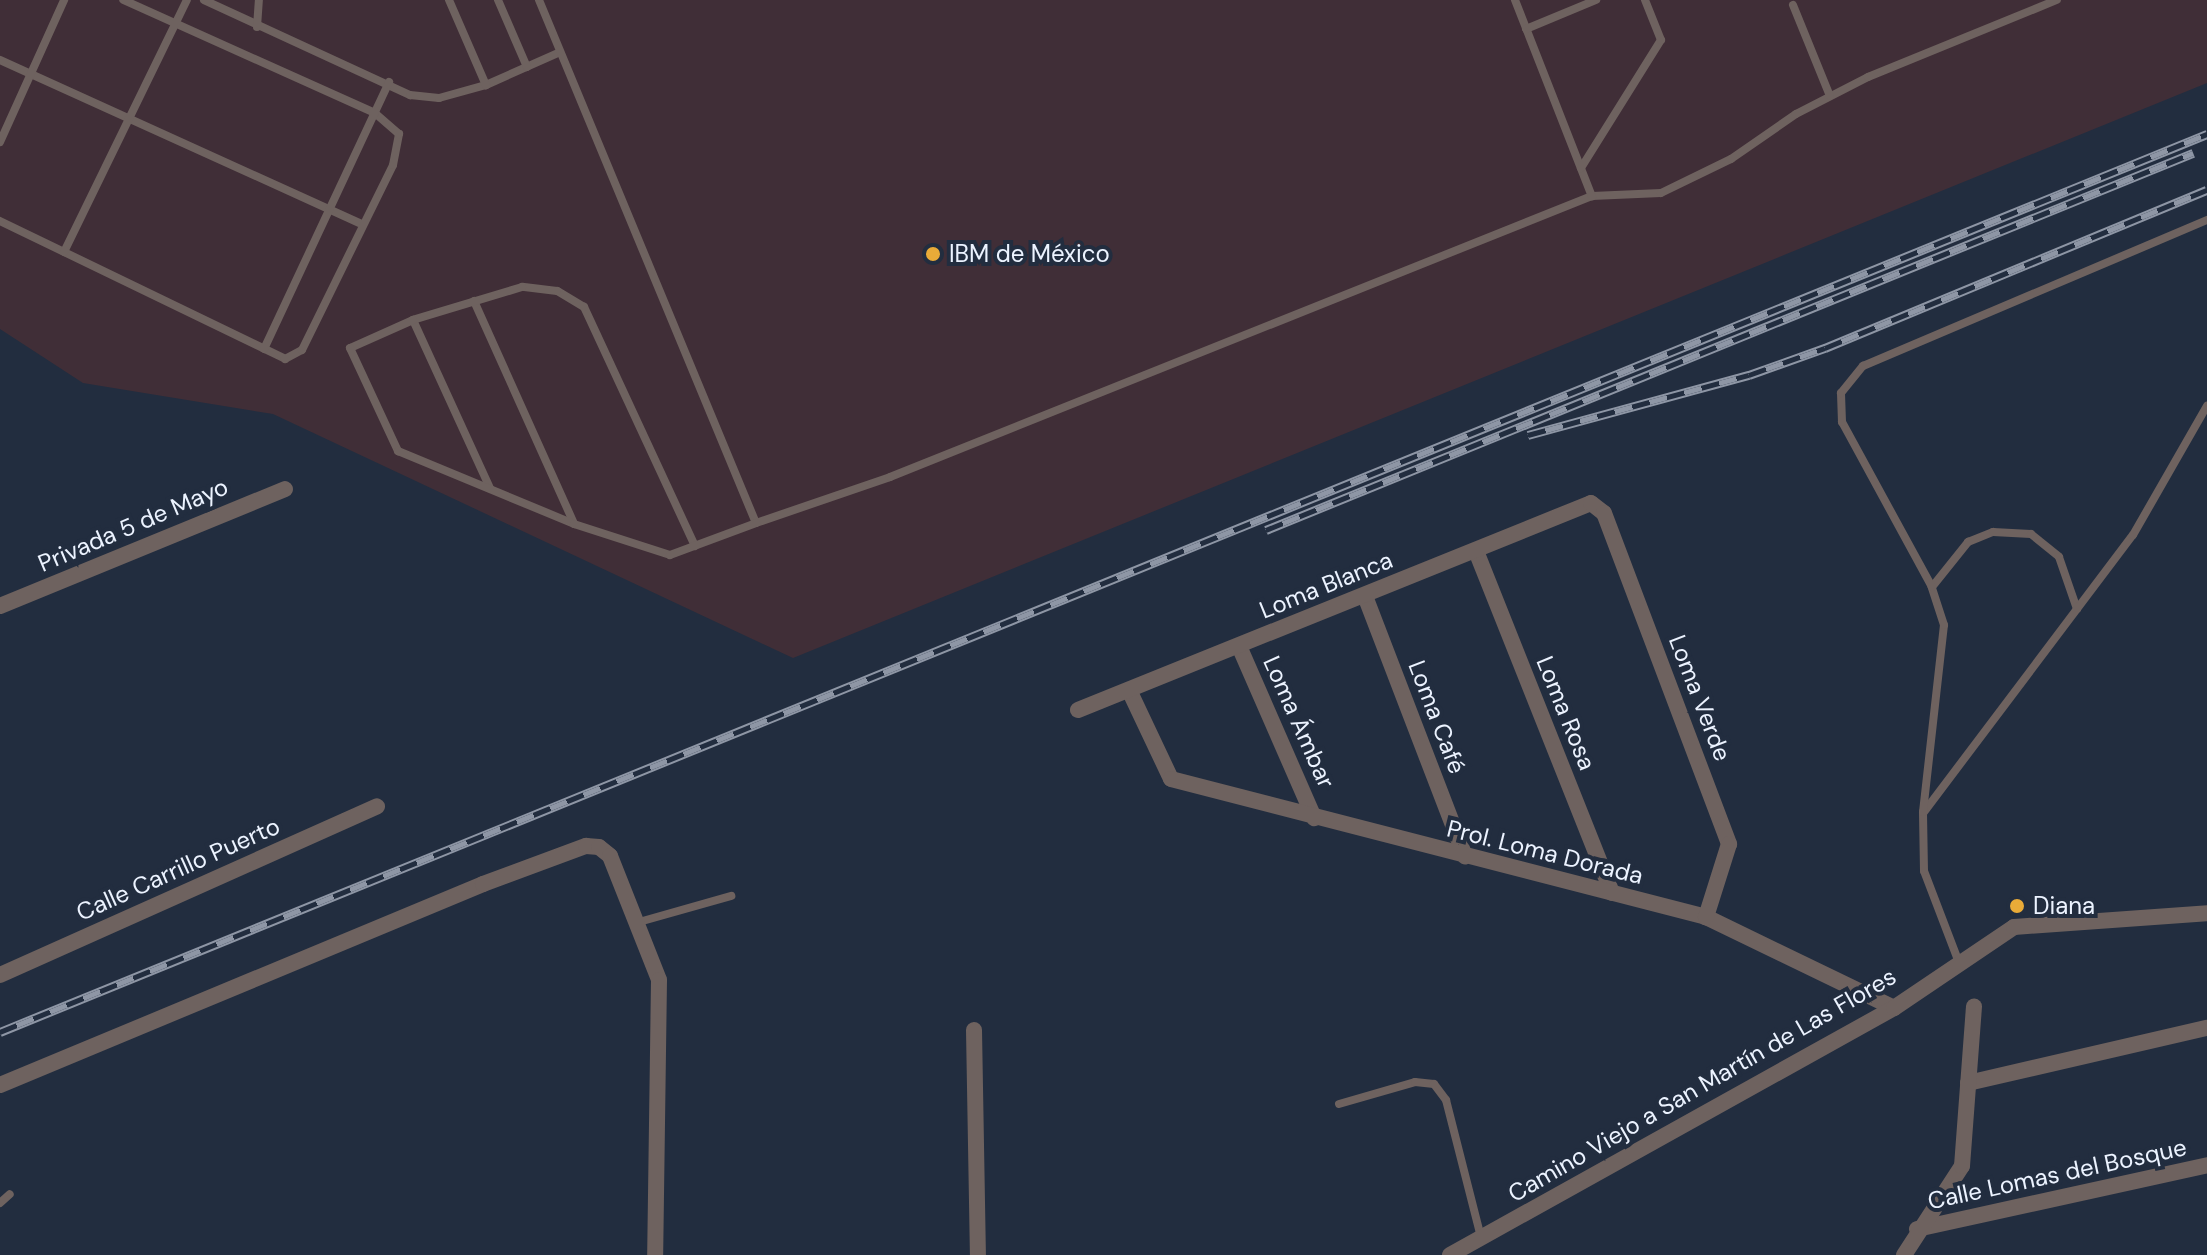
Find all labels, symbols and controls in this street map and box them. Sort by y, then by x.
place label: IBM de México [949,240,1110,268]
marker: IBM de México [924,245,942,263]
street label: Privada 5 de Mayo [34,472,232,578]
street label: Loma Blanca [1255,545,1397,625]
street label: Loma Verde [1663,631,1737,765]
street label: Loma Ámbar [1257,652,1341,792]
street label: Loma Rosa [1530,652,1602,774]
street label: Loma Café [1402,656,1472,778]
street label: Calle Carrillo Puerto [72,811,284,927]
street label: Prol. Loma Dorada [1444,814,1646,890]
place label: Diana [2033,892,2095,920]
marker: Diana [2008,897,2026,915]
street label: Camino Viejo a San Martín de Las Flores [1503,962,1901,1208]
street label: Calle Lomas del Bosque [1925,1132,2189,1216]

